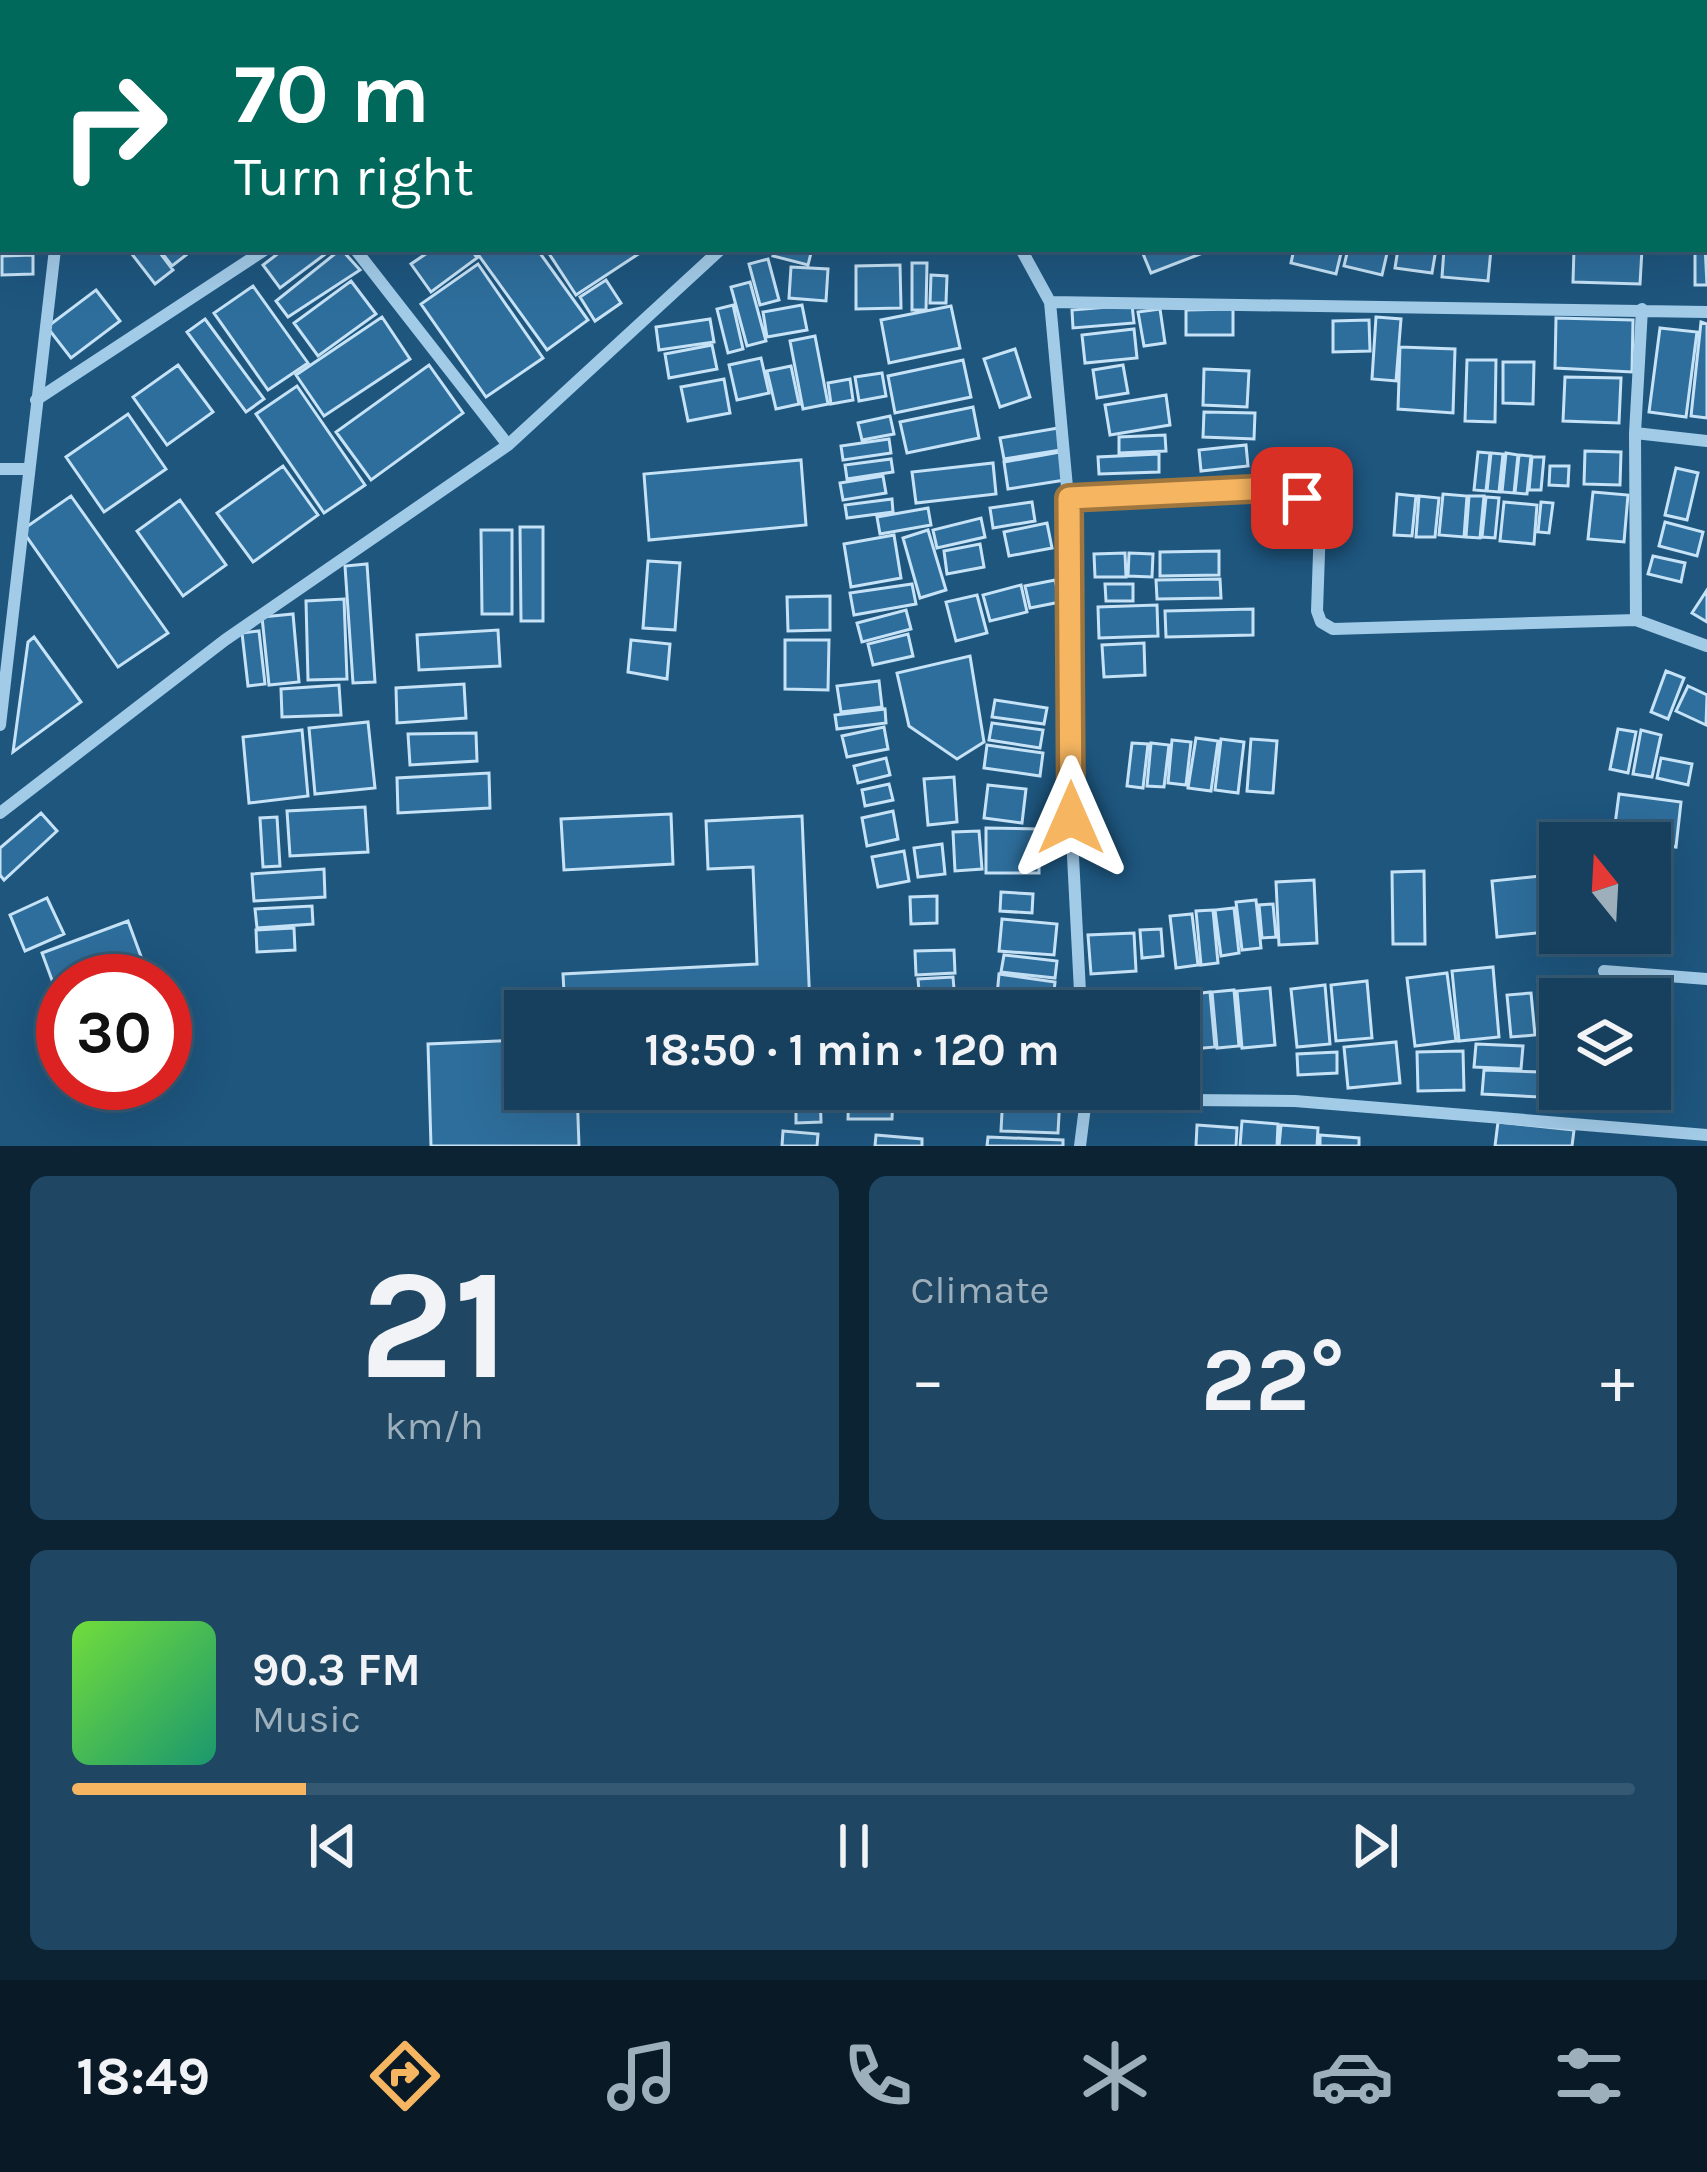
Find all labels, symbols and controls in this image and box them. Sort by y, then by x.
text: 70 m [234,45,430,143]
icon: right [36,48,192,204]
text: Turn right [234,145,474,209]
pin [1251,447,1353,549]
icon: arrive [1269,465,1335,531]
position arrow [1008,755,1134,881]
north arrow [1539,822,1671,954]
map controls [1539,822,1671,1110]
speed limit sign: 30 [36,954,192,1110]
button: layers [1539,978,1671,1110]
text: 18:50 · 1 min · 120 m [644,1024,1060,1076]
text: 21 [359,1234,509,1416]
text: Climate [911,1267,1050,1313]
text: 22° [1201,1327,1345,1433]
text: − [911,1341,945,1419]
text: + [1600,1341,1635,1419]
text: km/h [385,1403,484,1449]
text: 90.3 FM [252,1644,421,1696]
text: Music [252,1696,361,1742]
icon: previous [300,1813,366,1879]
icon: pause [821,1813,887,1879]
icon: next [1342,1813,1408,1879]
icon: directions [363,2034,447,2118]
icon: music [600,2034,684,2118]
icon: phone [836,2034,920,2118]
icon: climate [1073,2034,1157,2118]
icon: car [1310,2034,1394,2118]
icon: filters [1547,2034,1631,2118]
text: 18:49 [76,2044,210,2108]

